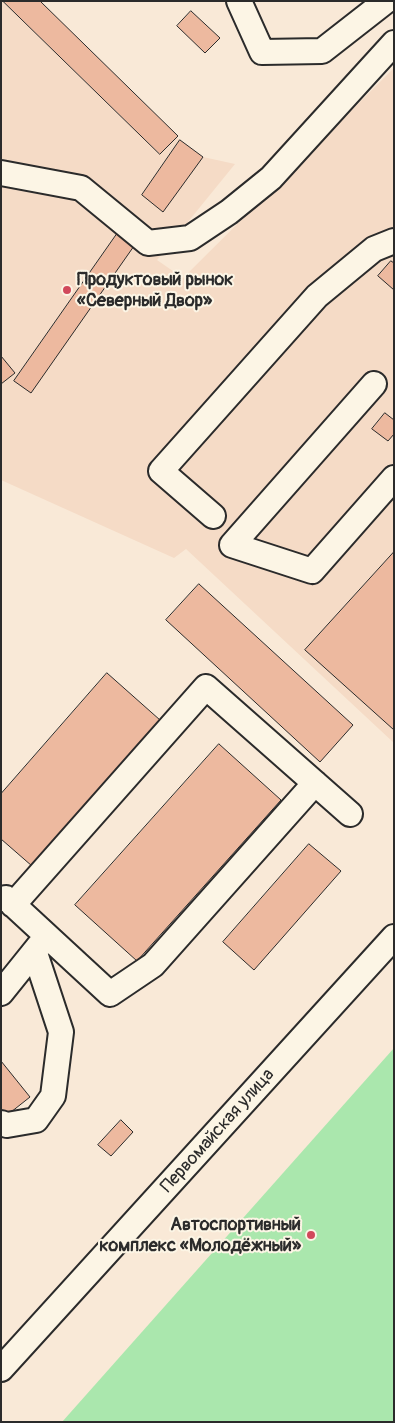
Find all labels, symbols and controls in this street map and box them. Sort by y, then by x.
place label: Продуктовый рынок «Северный Двор» [77,269,233,312]
marker: Продуктовый рынок «Северный Двор» [61,284,73,296]
street label: Первомайская улица [157,1064,279,1198]
place label: Автоспортивный комплекс «Молодёжный» [99,1214,301,1256]
marker: Автоспортивный комплекс «Молодёжный» [305,1229,317,1241]

